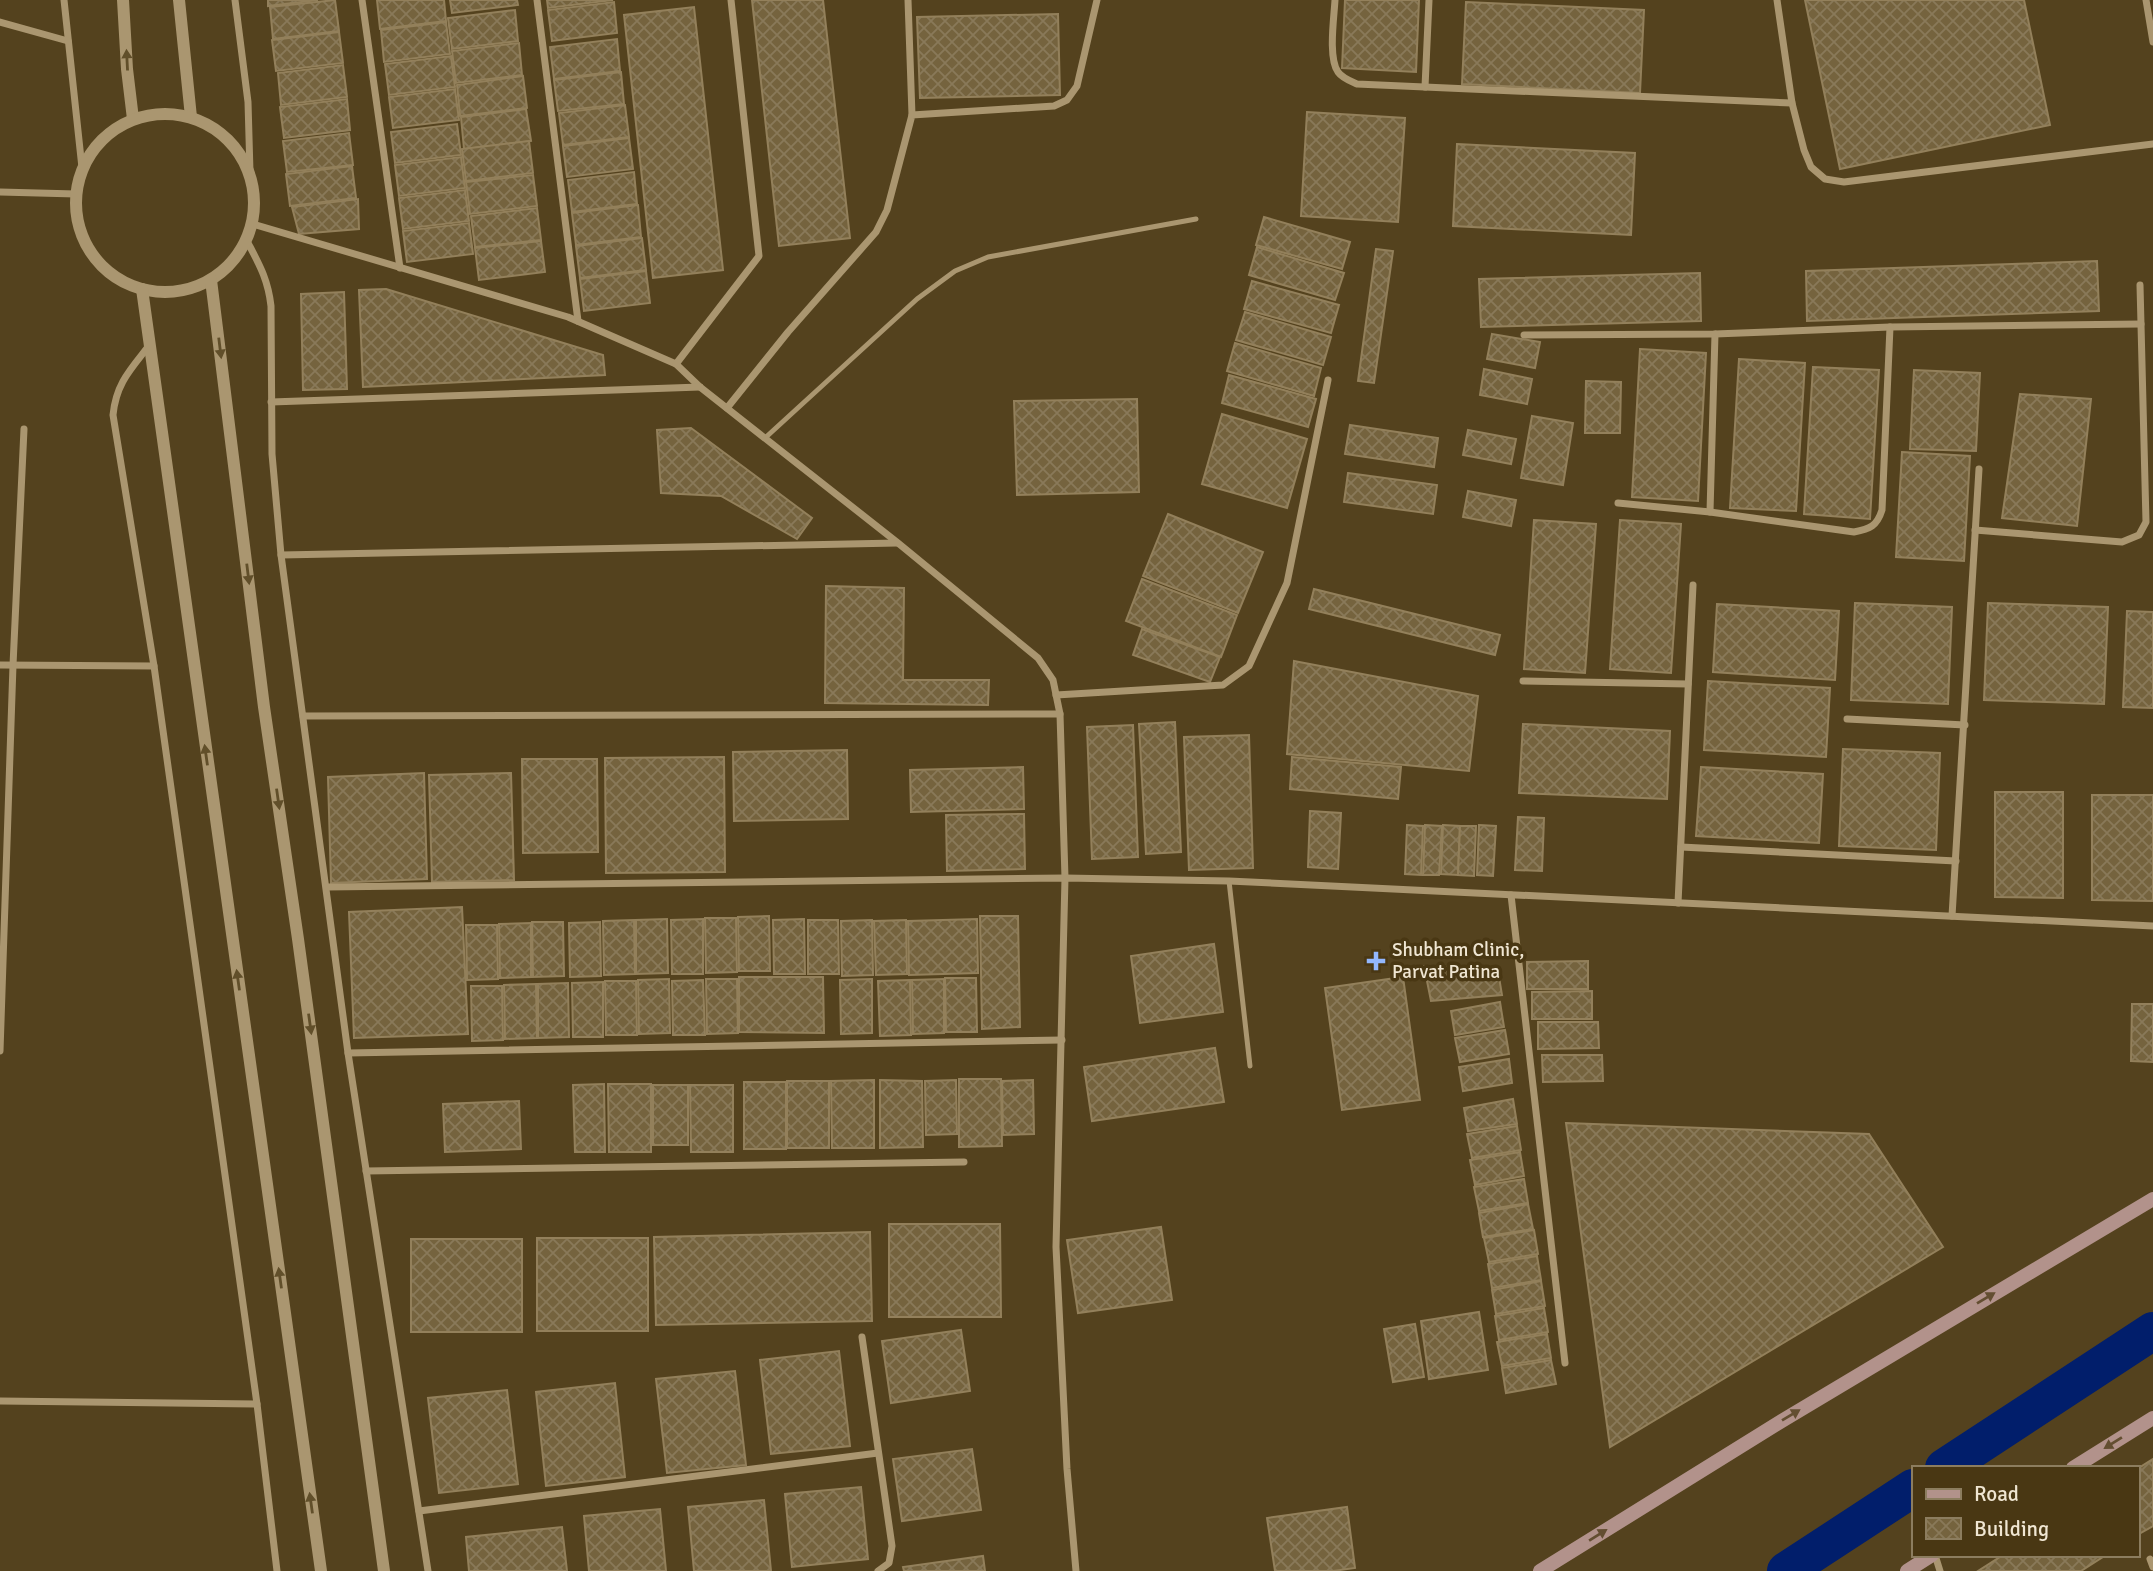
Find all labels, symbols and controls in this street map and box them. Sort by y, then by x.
one-way arrow [121,49,132,71]
one-way arrow [214,337,225,359]
one-way arrow [242,563,253,585]
one-way arrow [200,744,211,766]
one-way arrow [273,788,284,810]
place label: Shubham Clinic, Parvat Patina [1392,938,1524,984]
marker: Shubham Clinic, Parvat Patina [1366,951,1386,971]
one-way arrow [232,969,243,991]
one-way arrow [305,1014,316,1036]
one-way arrow [274,1267,285,1289]
one-way arrow [1977,1292,1996,1305]
one-way arrow [1782,1409,1801,1421]
one-way arrow [2103,1436,2122,1449]
legend [1912,1466,2139,1557]
text: Road [1974,1481,2019,1507]
one-way arrow [305,1492,316,1514]
text: Building [1974,1516,2049,1542]
one-way arrow [1588,1528,1607,1541]

